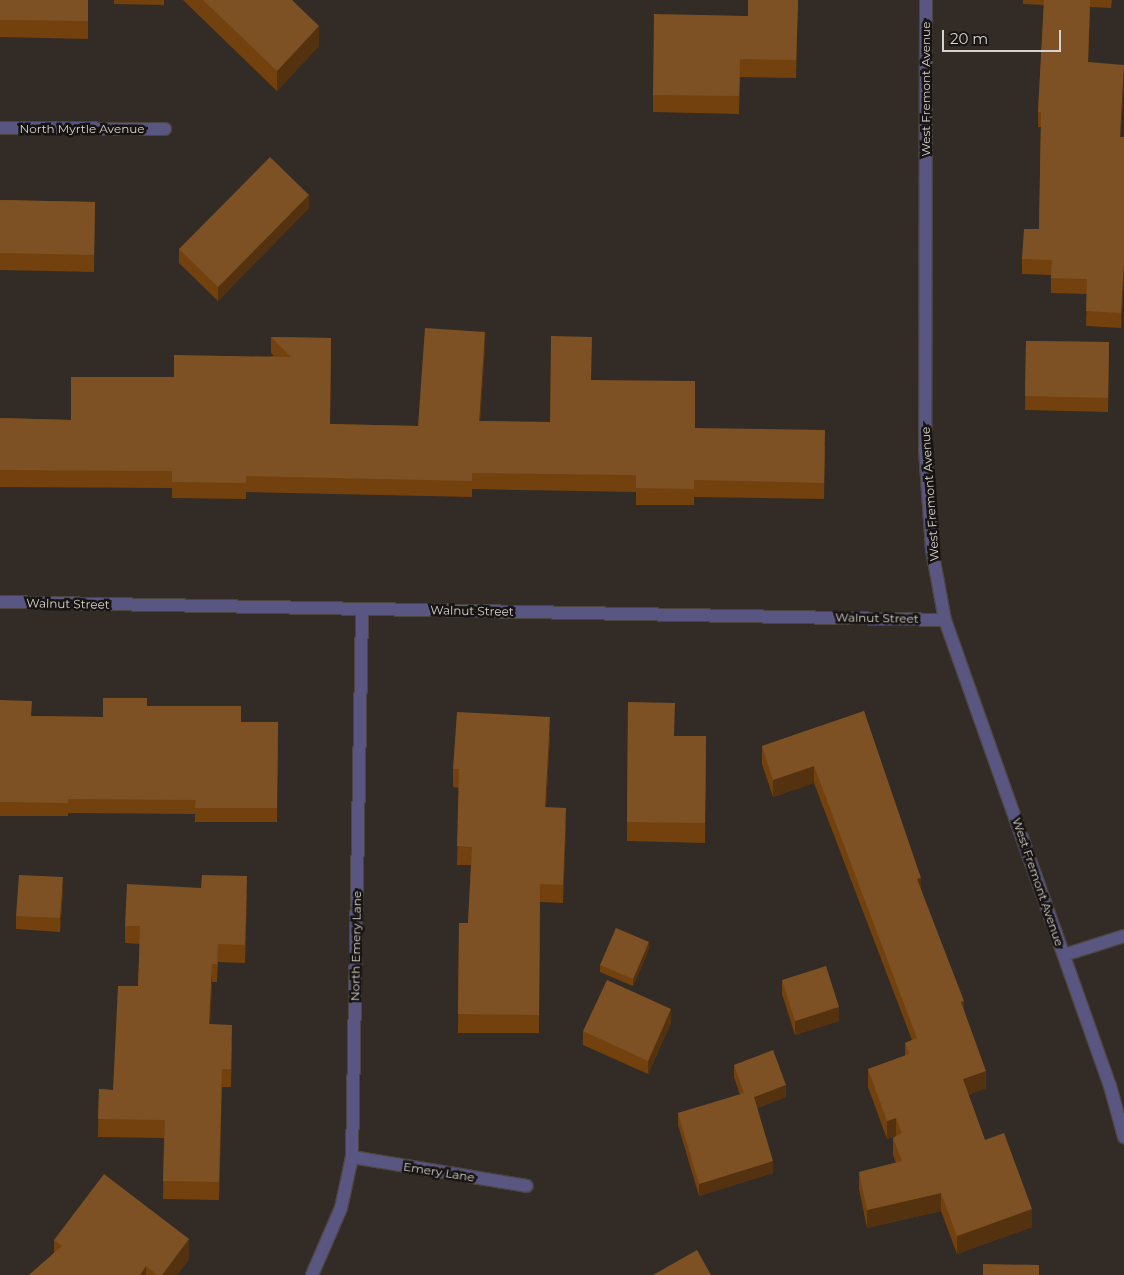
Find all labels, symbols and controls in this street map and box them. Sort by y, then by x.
scale bar [944,20,1063,52]
street label: West Fremont Avenue [919,22,933,156]
text: 20 m [950,29,988,48]
street label: North Myrtle Avenue [19,122,145,136]
street label: West Fremont Avenue [918,426,942,562]
street label: Walnut Street [26,596,110,612]
street label: Walnut Street [430,603,514,619]
street label: Walnut Street [835,610,919,626]
street label: West Fremont Avenue [1009,816,1067,948]
street label: North Emery Lane [348,891,364,1001]
street label: Emery Lane [402,1159,476,1185]

